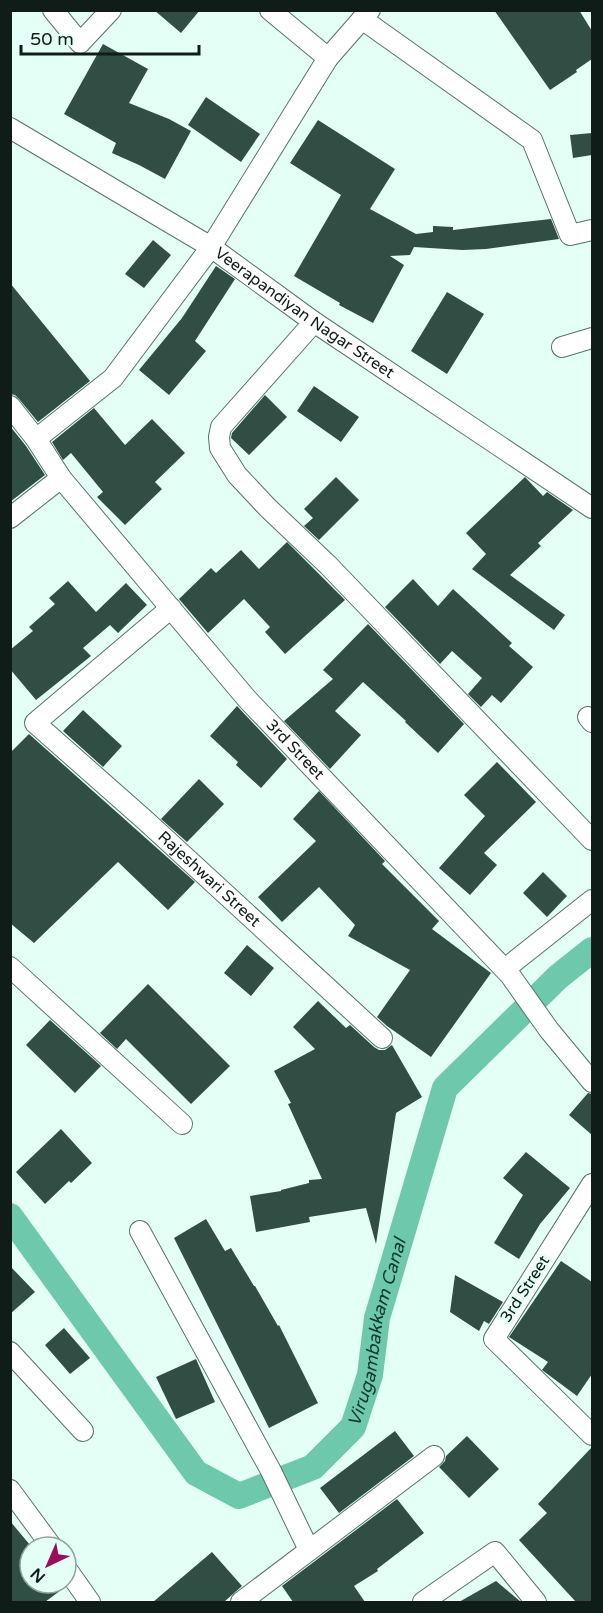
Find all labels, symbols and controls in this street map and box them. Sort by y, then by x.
scale bar [21,18,200,56]
text: 50 m [30,28,74,50]
street label: Veerapandiyan Nagar Street [211,243,398,383]
street label: 3rd Street [262,715,329,784]
street label: Rajeshwari Street [154,827,265,931]
water label: Virugambakkam Canal [343,1233,412,1429]
street label: 3rd Street [496,1252,554,1326]
north arrow [18,1535,78,1595]
text: N [27,1563,50,1587]

